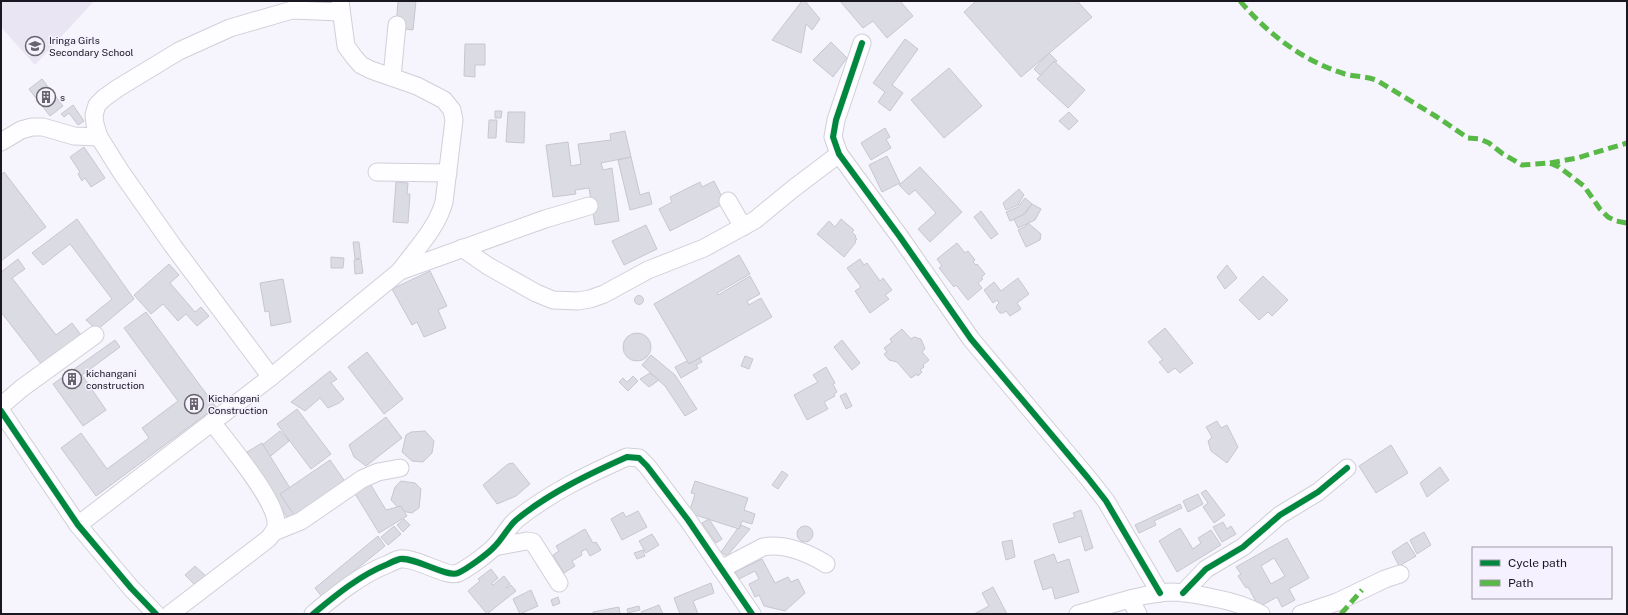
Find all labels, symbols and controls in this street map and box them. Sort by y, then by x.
place label: Iringa Girls Secondary School [49,34,134,58]
school or university icon: Iringa Girls Secondary School [24,35,46,57]
building icon: s [35,86,57,108]
place label: s [60,91,65,103]
place label: kichangani construction [86,367,145,391]
building icon: kichangani construction [61,368,83,390]
place label: Kichangani Construction [208,392,268,416]
building icon: Kichangani Construction [183,393,205,415]
legend [1472,547,1612,599]
text: Cycle path [1508,556,1567,570]
text: Path [1508,576,1534,590]

